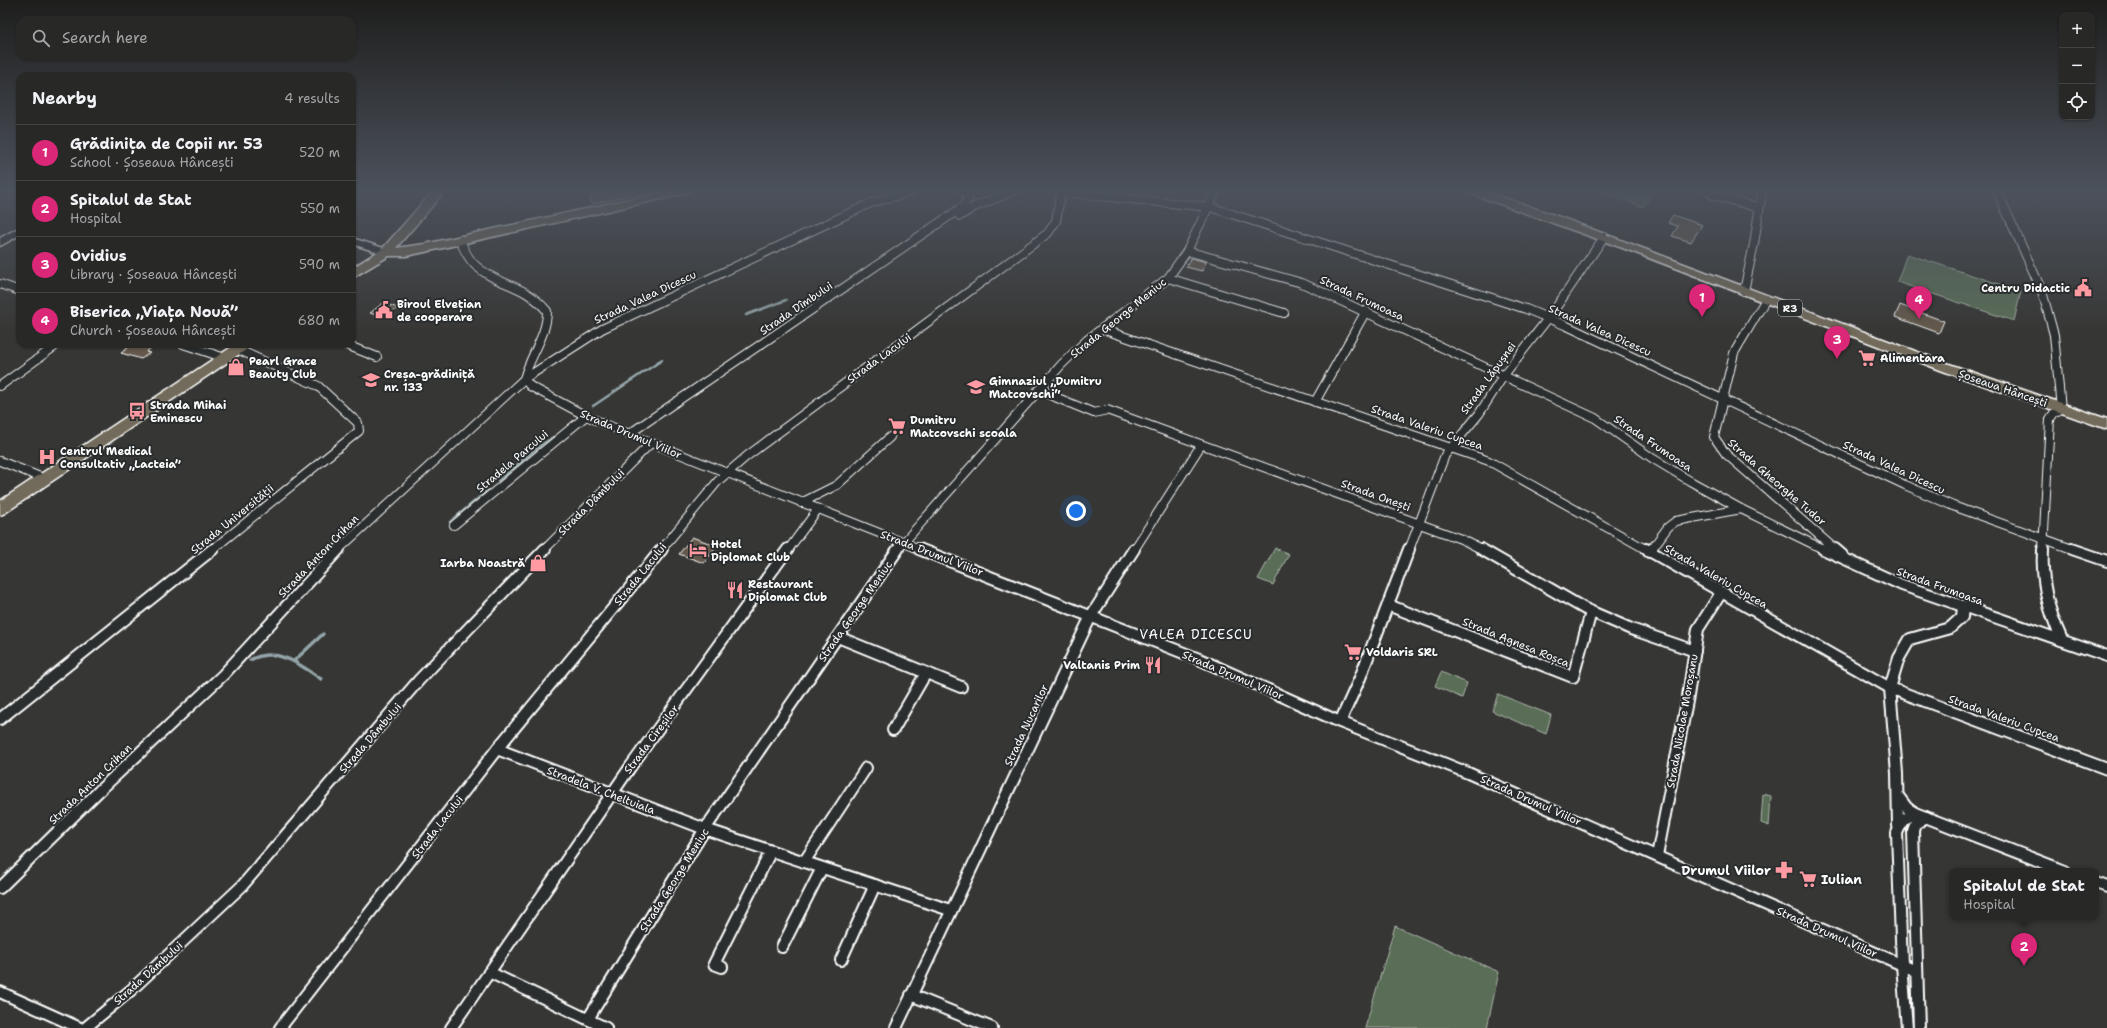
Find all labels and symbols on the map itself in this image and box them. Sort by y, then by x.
street label: Strada Valea Dicescu [592,267,699,328]
street label: Strada Frumoasa [1317,272,1406,325]
street label: Strada George Meniuc [1067,275,1170,362]
street label: Strada Dîmbului [757,278,836,338]
public building icon: Centru Didactic [2073,278,2093,298]
place label: Centru Didactic [1981,281,2070,296]
pin: 1 [1689,284,1715,317]
pin: 4 [1906,286,1932,319]
place label: Biroul Elvețian de cooperare [397,297,482,325]
public building icon: Biroul Elvețian de cooperare [374,300,394,320]
road number: R3 [1778,300,1802,316]
street label: Strada Valea Dicescu [1546,301,1654,360]
pin: 3 [1824,326,1850,359]
street label: Strada Lacului [844,330,915,387]
street label: Strada Lăpușnei [1457,339,1520,417]
supermarket icon: Alimentara [1857,348,1877,368]
place label: Alimentara [1880,351,1945,366]
place label: Pearl Grace Beauty Club [249,354,317,382]
shop icon: Pearl Grace Beauty Club [226,357,246,377]
street label: Șoseaua Hâncești [1956,366,2049,411]
place label: Creșa-grădiniță nr. 133 [384,367,475,395]
school or university icon: Creșa-grădiniță nr. 133 [361,370,381,390]
place label: Gimnaziul „Dumitru Matcovschi“ [989,374,1102,402]
school or university icon: Gimnaziul „Dumitru Matcovschi“ [966,377,986,397]
place label: Strada Mihai Eminescu [150,398,226,426]
bus stop icon: Strada Mihai Eminescu [127,401,147,421]
street label: Strada Valeriu Cupcea [1369,401,1485,454]
street label: Strada Drumul Viilor [578,406,684,463]
street label: Strada Frumoasa [1611,412,1695,475]
place label: Dumitru Matcovschi scoala [910,413,1017,441]
supermarket icon: Dumitru Matcovschi scoala [887,416,907,436]
street label: Stradela Parcului [473,427,552,496]
street label: Strada Gheorghe Tudor [1724,435,1829,529]
street label: Strada Valea Dicescu [1840,437,1947,498]
place label: Centrul Medical Consultativ „Lacteia” [60,444,181,472]
hospital icon: Centrul Medical Consultativ „Lacteia” [37,447,57,467]
street label: Strada Dâmbului [555,466,628,539]
street label: Strada Onești [1339,476,1413,515]
street label: Strada Universității [187,481,277,558]
your location [1066,501,1086,521]
street label: Strada Anton Crihan [275,511,362,601]
street label: Strada Drumul Viilor [878,527,986,580]
place label: Hotel Diplomat Club [711,537,790,565]
street label: Strada Lacului [611,540,670,609]
hotel icon: Hotel Diplomat Club [688,540,708,560]
street label: Strada Valeriu Cupcea [1661,541,1770,612]
shop icon: Iarba Noastră [528,553,548,573]
place label: Iarba Noastră [440,556,525,571]
street label: Strada George Meniuc [815,558,896,665]
street label: Strada Frumoasa [1894,564,1985,609]
place label: Restaurant Diplomat Club [748,577,827,605]
restaurant icon: Restaurant Diplomat Club [725,580,745,600]
street label: Strada Agnesa Roșca [1460,614,1572,671]
district label: VALEA DICESCU [1139,626,1253,643]
supermarket icon: Voldaris SRL [1343,642,1363,662]
place label: Voldaris SRL [1366,645,1438,660]
street label: Strada Drumul Viilor [1180,647,1286,704]
street label: Strada Nicolae Moroșanu [1663,653,1702,789]
restaurant icon: Valtanis Prim [1143,655,1163,675]
place label: Valtanis Prim [1063,658,1140,673]
street label: Strada Nucarilor [1001,682,1052,769]
street label: Strada Valeriu Cupcea [1946,691,2062,746]
street label: Strada Dâmbului [336,700,405,777]
street label: Strada Cireșilor [620,702,682,777]
street label: Strada Anton Crihan [46,741,135,828]
street label: Stradela V. Cheltuiala [545,763,657,818]
street label: Strada Drumul Viilor [1478,771,1584,830]
street label: Strada Lacului [408,793,467,862]
street label: Strada George Meniuc [636,825,713,935]
pharmacy icon: Drumul Viilor [1774,860,1794,880]
place label: Drumul Viilor [1681,862,1771,879]
supermarket icon: Iulian [1798,869,1818,889]
place label: Iulian [1821,871,1862,888]
street label: Strada Drumul Viilor [1774,903,1880,962]
pin: 2 [2011,933,2037,966]
street label: Strada Dâmbului [110,938,186,1009]

